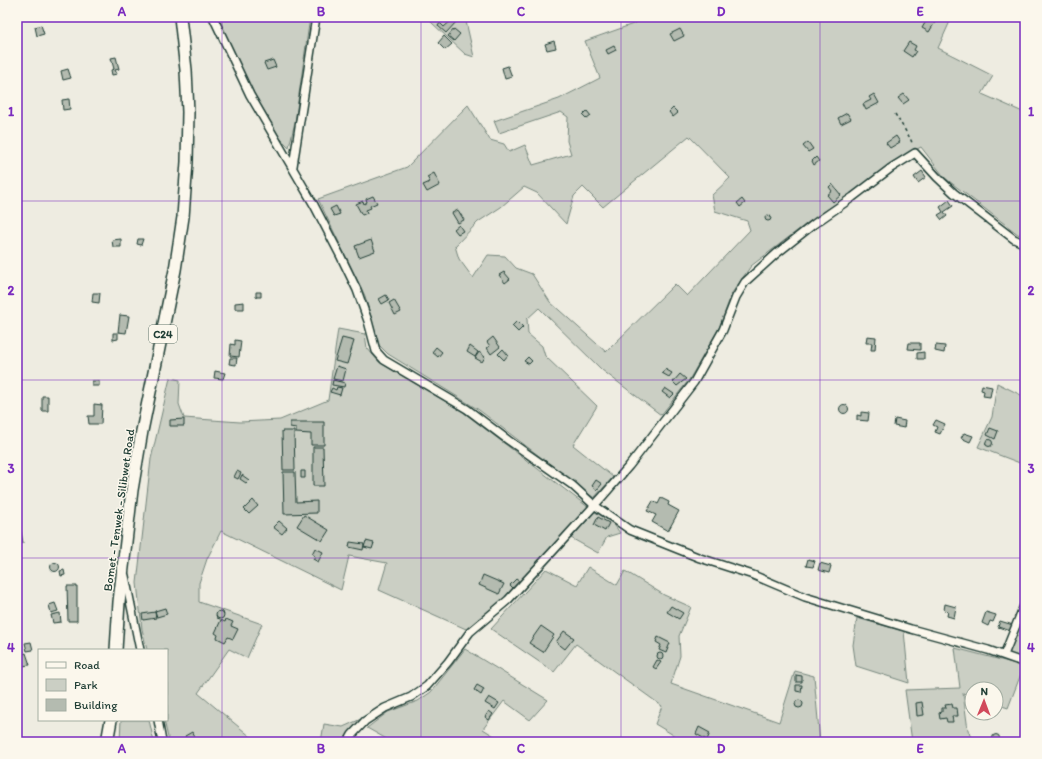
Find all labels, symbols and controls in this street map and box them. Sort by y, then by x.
text: A [117,4,127,19]
text: B [317,4,326,19]
text: C [517,4,526,19]
text: D [717,4,726,19]
text: E [916,4,924,19]
text: 1 [8,104,14,119]
text: 1 [1028,104,1034,119]
text: 2 [8,283,15,298]
text: 2 [1028,283,1035,298]
road number: C24 [149,325,177,343]
street label: Bomet - Tenwek - Silibwet Road [101,428,137,592]
text: 3 [7,461,15,476]
text: 3 [1027,461,1035,476]
text: 4 [7,640,15,655]
text: 4 [1027,640,1035,655]
legend [38,649,168,721]
text: Road [74,658,100,672]
text: Park [74,678,98,692]
north arrow [964,681,1004,721]
text: N [980,685,988,698]
text: Building [74,698,118,712]
text: A [117,741,127,756]
text: B [317,741,326,756]
text: C [517,741,526,756]
text: D [717,741,726,756]
text: E [916,741,924,756]

